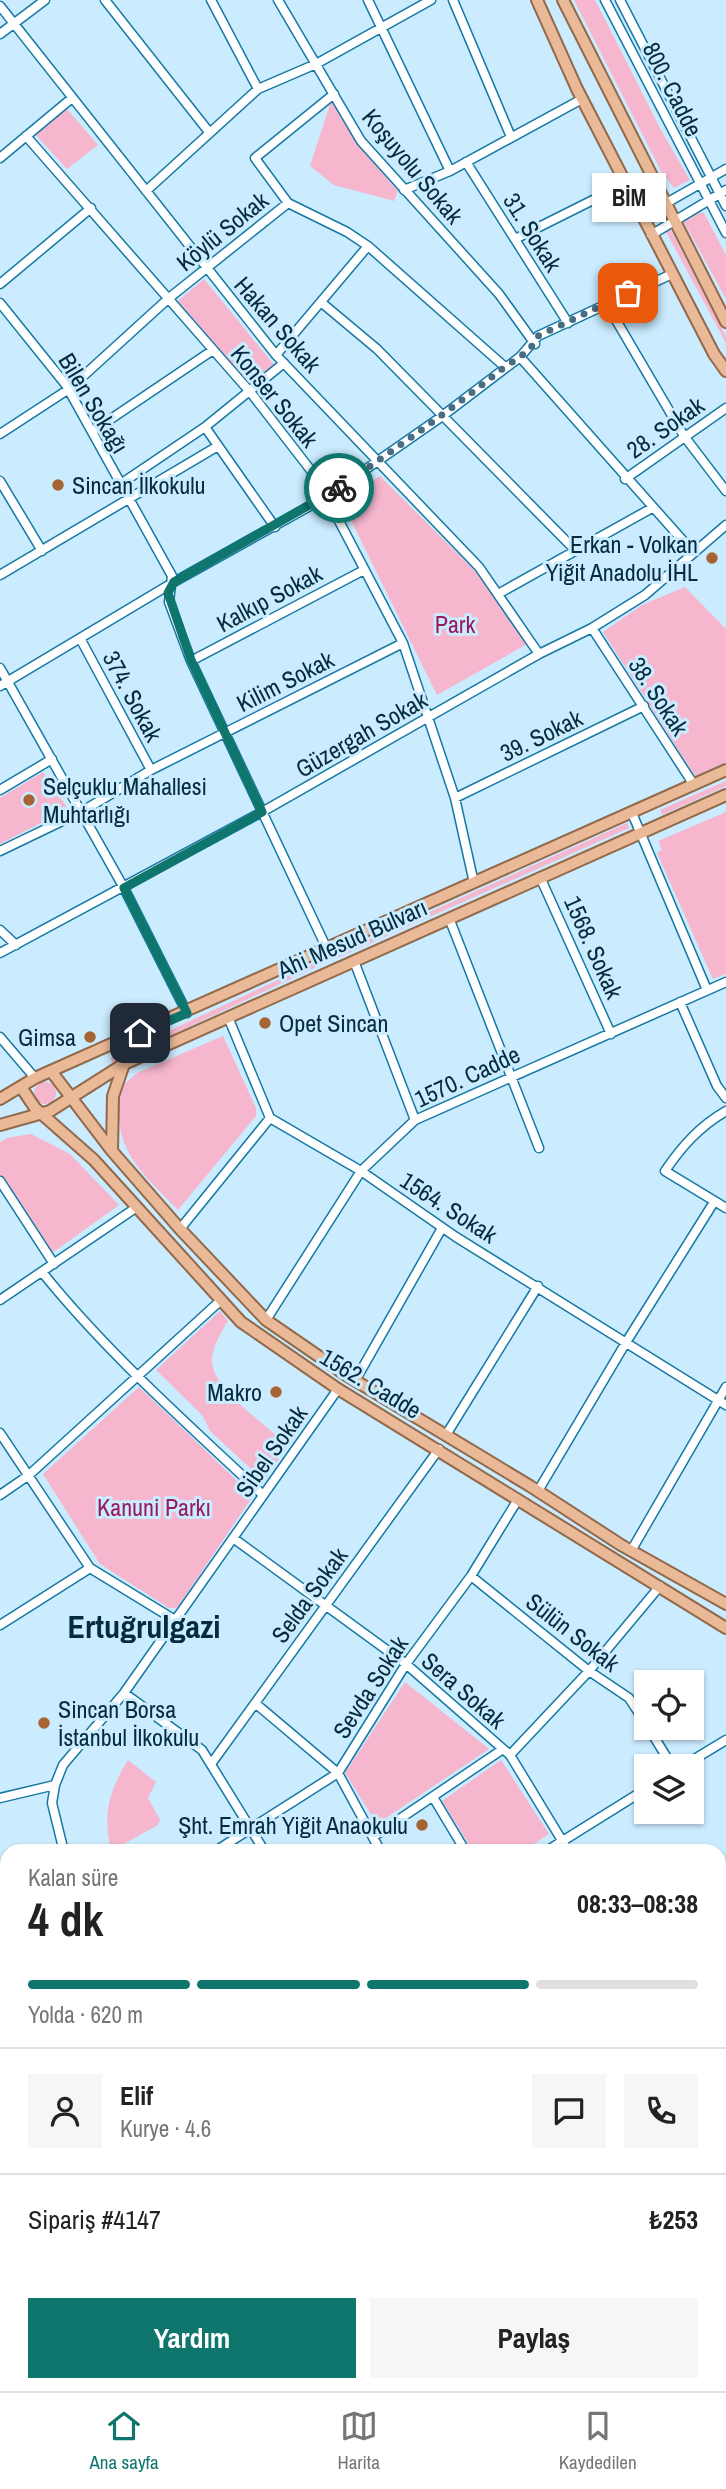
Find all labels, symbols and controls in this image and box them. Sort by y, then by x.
street label: 800. Cadde [636,36,710,142]
street label: Koşuyolu Sokak [355,102,471,230]
callout: BİM [591,174,665,223]
text: BİM [612,182,646,213]
street label: Köylü Sokak [169,184,275,278]
street label: 31. Sokak [496,186,570,278]
pin [598,263,658,323]
street label: Hakan Sokak [228,269,329,379]
icon: bag [609,274,647,312]
street label: Konser Sokak [224,338,326,454]
street label: Bilen Sokağı [52,347,136,459]
street label: 28. Sokak [620,389,710,465]
courier [304,453,374,523]
place label: Sincan İlkokulu [72,469,205,501]
icon: bike [320,469,358,507]
marker: Sincan İlkokulu [50,477,66,493]
place label: Erkan - Volkan Yiğit Anadolu İHL [546,528,698,588]
marker: Erkan - Volkan Yiğit Anadolu İHL [704,550,720,566]
street label: Kalkıp Sokak [211,557,327,639]
park label: Park [435,608,475,640]
street label: Kilim Sokak [231,643,339,719]
street label: 374. Sokak [96,645,170,747]
street label: 38. Sokak [622,651,696,742]
street label: Güzergah Sokak [290,683,433,785]
street label: 39. Sokak [495,701,587,769]
place label: Selçuklu Mahallesi Muhtarlığı [43,770,207,830]
marker: Selçuklu Mahallesi Muhtarlığı [21,792,37,808]
street label: Ahi Mesud Bulvarı [271,891,432,986]
street label: 1568. Sokak [557,891,631,1004]
pin [110,1003,170,1063]
place label: Opet Sincan [279,1007,388,1039]
icon: home [121,1014,159,1052]
marker: Opet Sincan [257,1015,273,1031]
place label: Gimsa [18,1021,76,1053]
marker: Gimsa [82,1029,98,1045]
street label: 1570. Cadde [409,1038,525,1114]
street label: 1564. Sokak [394,1164,504,1250]
street label: 1562. Cadde [314,1340,428,1426]
place label: Makro [207,1376,262,1408]
marker: Makro [268,1384,284,1400]
street label: Sibel Sokak [228,1399,314,1503]
park label: Kanuni Parkı [97,1491,211,1523]
street label: Selda Sokak [264,1541,355,1649]
street label: Sülün Sokak [520,1585,627,1679]
district label: Ertuğrulgazi [67,1605,221,1648]
street label: Sevda Sokak [325,1630,415,1744]
street label: Sera Sokak [415,1645,513,1736]
map controls [634,1670,704,1824]
button: locate [634,1670,704,1740]
place label: Sincan Borsa İstanbul İlkokulu [58,1693,199,1753]
marker: Sincan Borsa İstanbul İlkokulu [36,1715,52,1731]
button: layers [634,1754,704,1824]
place label: Şht. Emrah Yiğit Anaokulu [178,1809,408,1841]
marker: Şht. Emrah Yiğit Anaokulu [414,1817,430,1833]
text: Kalan süre [28,1862,118,1893]
text: 08:33–08:38 [577,1886,698,1921]
text: 4 dk [28,1888,104,1950]
text: Yolda · 620 m [28,1999,143,2030]
button: person [28,2074,102,2148]
button: chat [532,2074,606,2148]
button: phone [624,2074,698,2148]
text: Elif [120,2078,153,2113]
text: Kurye · 4.6 [120,2113,211,2144]
text: Sipariş #4147 [28,2202,161,2237]
text: ₺253 [649,2202,698,2237]
button: Yardım [28,2298,356,2378]
button: Paylaş [370,2298,698,2378]
tab: Ana sayfa [89,2407,159,2475]
tab: Harita [337,2407,380,2475]
tab: Kaydedilen [559,2407,637,2475]

